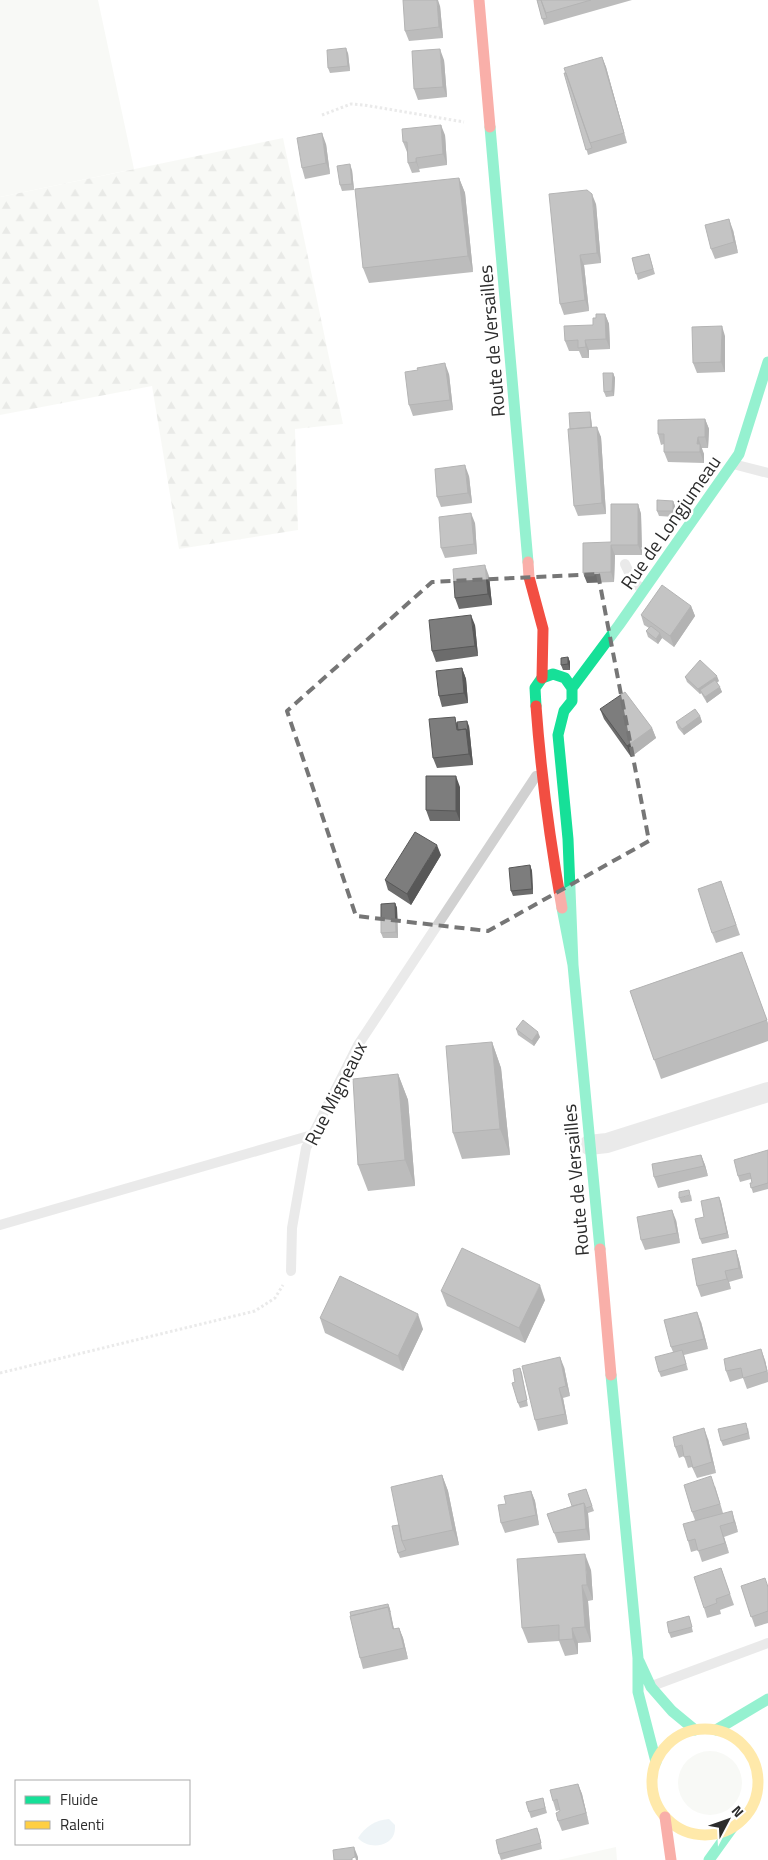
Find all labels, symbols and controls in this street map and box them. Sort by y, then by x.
street label: Route de Versailles [470,264,512,418]
street label: Rue de Longjumeau [613,449,727,595]
street label: Rue Migneaux [296,1036,374,1150]
street label: Route de Versailles [554,1103,596,1257]
legend [15,1780,190,1845]
text: Fluide [60,1788,98,1811]
north arrow [703,1795,753,1845]
text: N [727,1801,749,1822]
text: Ralenti [60,1813,104,1836]

